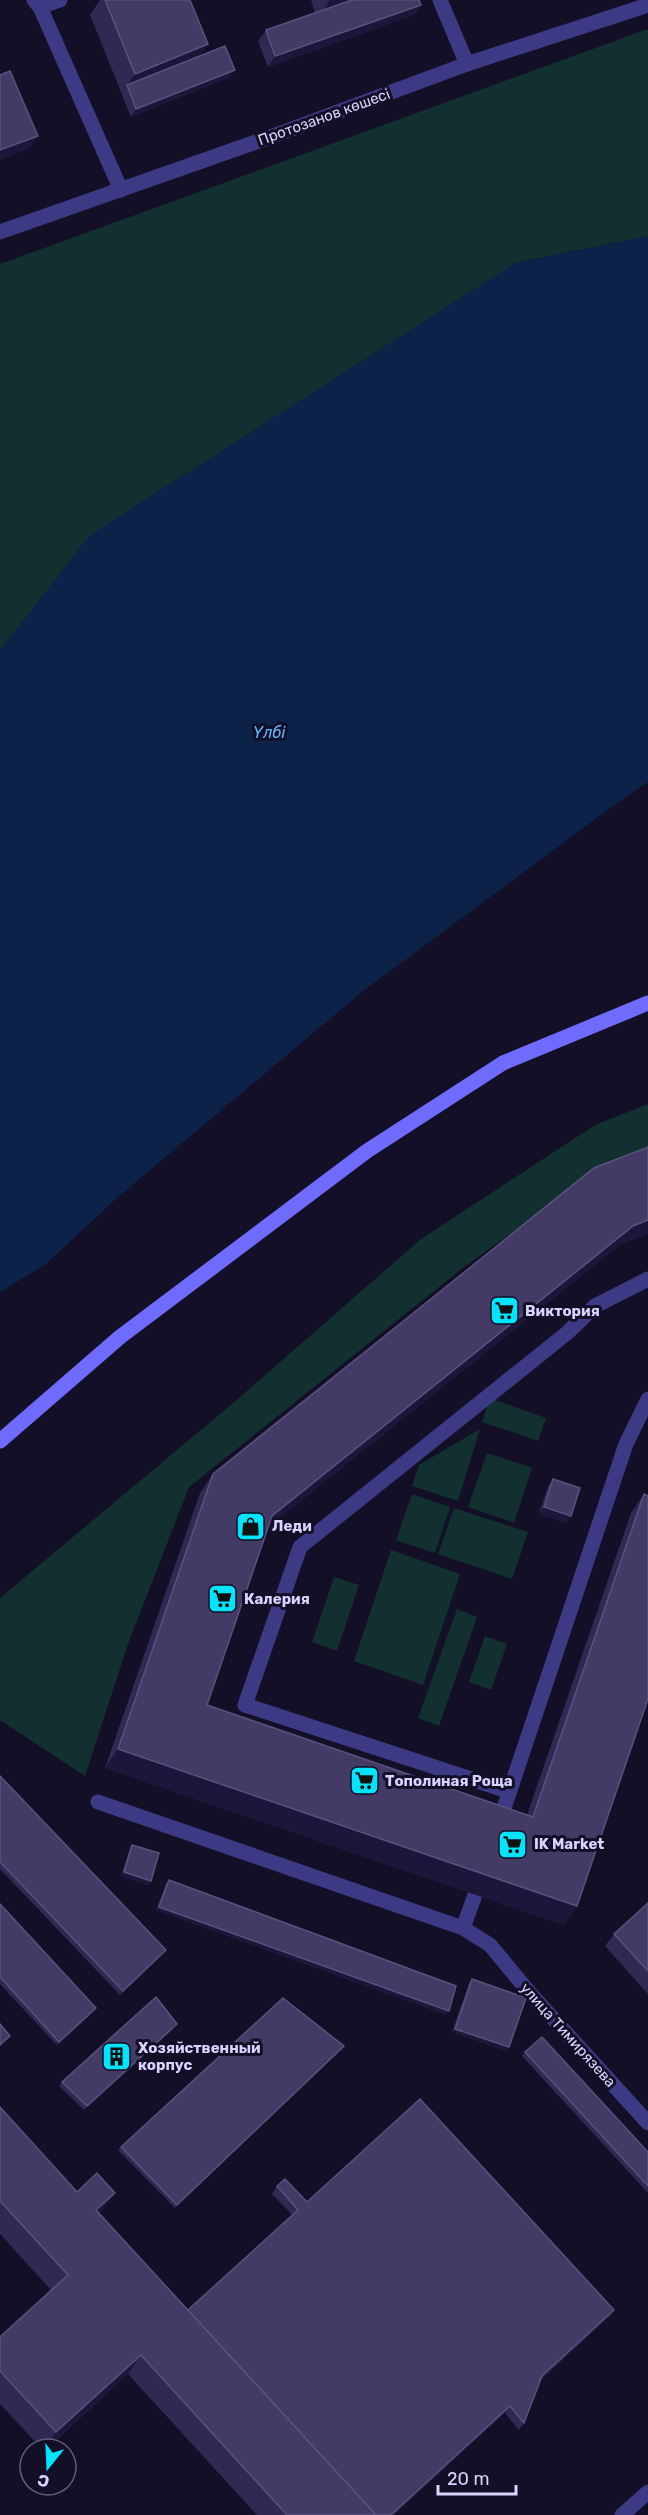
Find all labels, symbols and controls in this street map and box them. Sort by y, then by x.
street label: Протозанов көшесі [256,85,392,149]
water label: Үлбі [253,723,286,742]
supermarket icon: Виктория [488,1295,520,1327]
place label: Виктория [525,1302,600,1320]
shop icon: Леди [235,1510,267,1542]
place label: Леди [272,1517,312,1535]
supermarket icon: Калерия [207,1583,239,1615]
place label: Калерия [244,1590,310,1608]
supermarket icon: Тополиная Роща [348,1765,380,1797]
place label: Тополиная Роща [385,1772,513,1790]
supermarket icon: IK Market [497,1828,529,1860]
place label: IK Market [534,1835,604,1853]
street label: улица Тимирязева [517,1979,619,2091]
place label: Хозяйственный корпус [138,2039,261,2074]
building icon: Хозяйственный корпус [101,2041,133,2073]
north arrow [18,2437,78,2497]
scale bar [438,2458,516,2496]
text: 20 m [447,2468,489,2490]
text: С [35,2470,52,2492]

